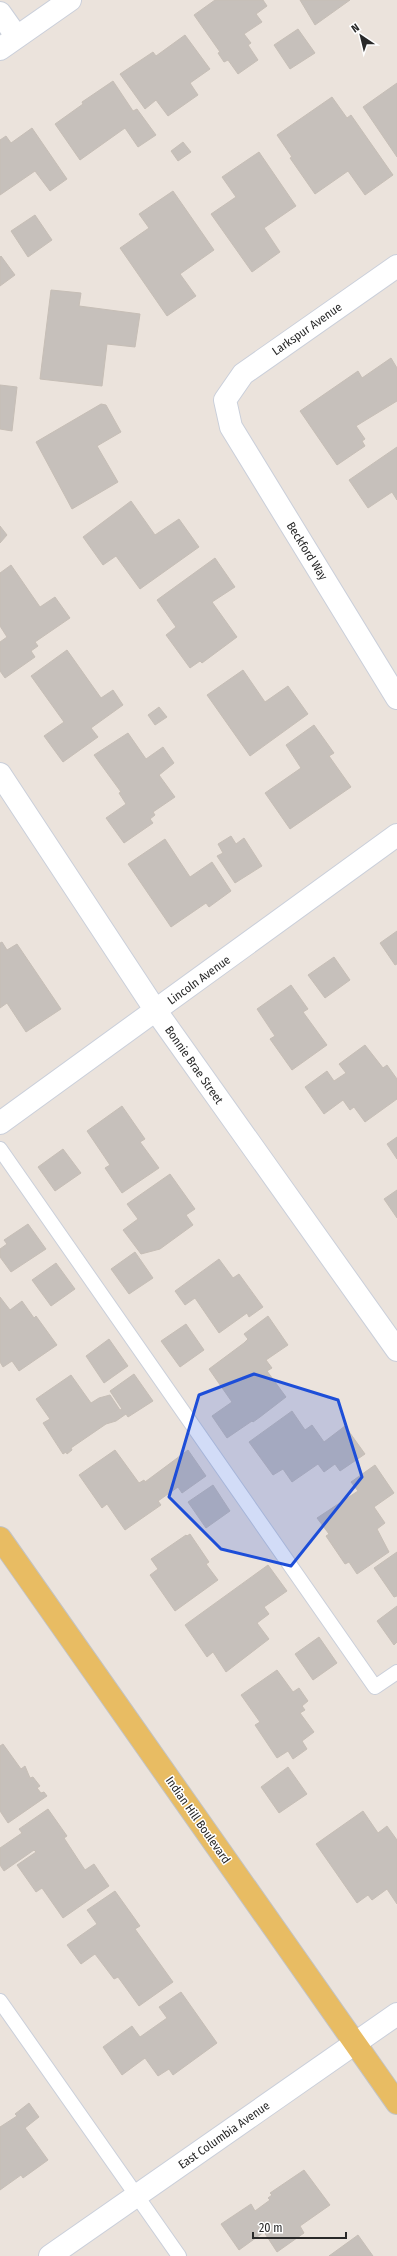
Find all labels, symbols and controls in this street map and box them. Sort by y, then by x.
north arrow [341,16,381,56]
text: N [349,21,362,35]
street label: Larkspur Avenue [270,300,345,358]
street label: Beckford Way [284,519,331,583]
street label: Lincoln Avenue [165,952,233,1007]
street label: Bonnie Brae Street [162,1023,226,1107]
street label: Indian Hill Boulevard [163,1774,233,1866]
street label: East Columbia Avenue [176,2098,272,2172]
scale bar [253,2214,346,2240]
text: 20 m [259,2221,283,2235]

